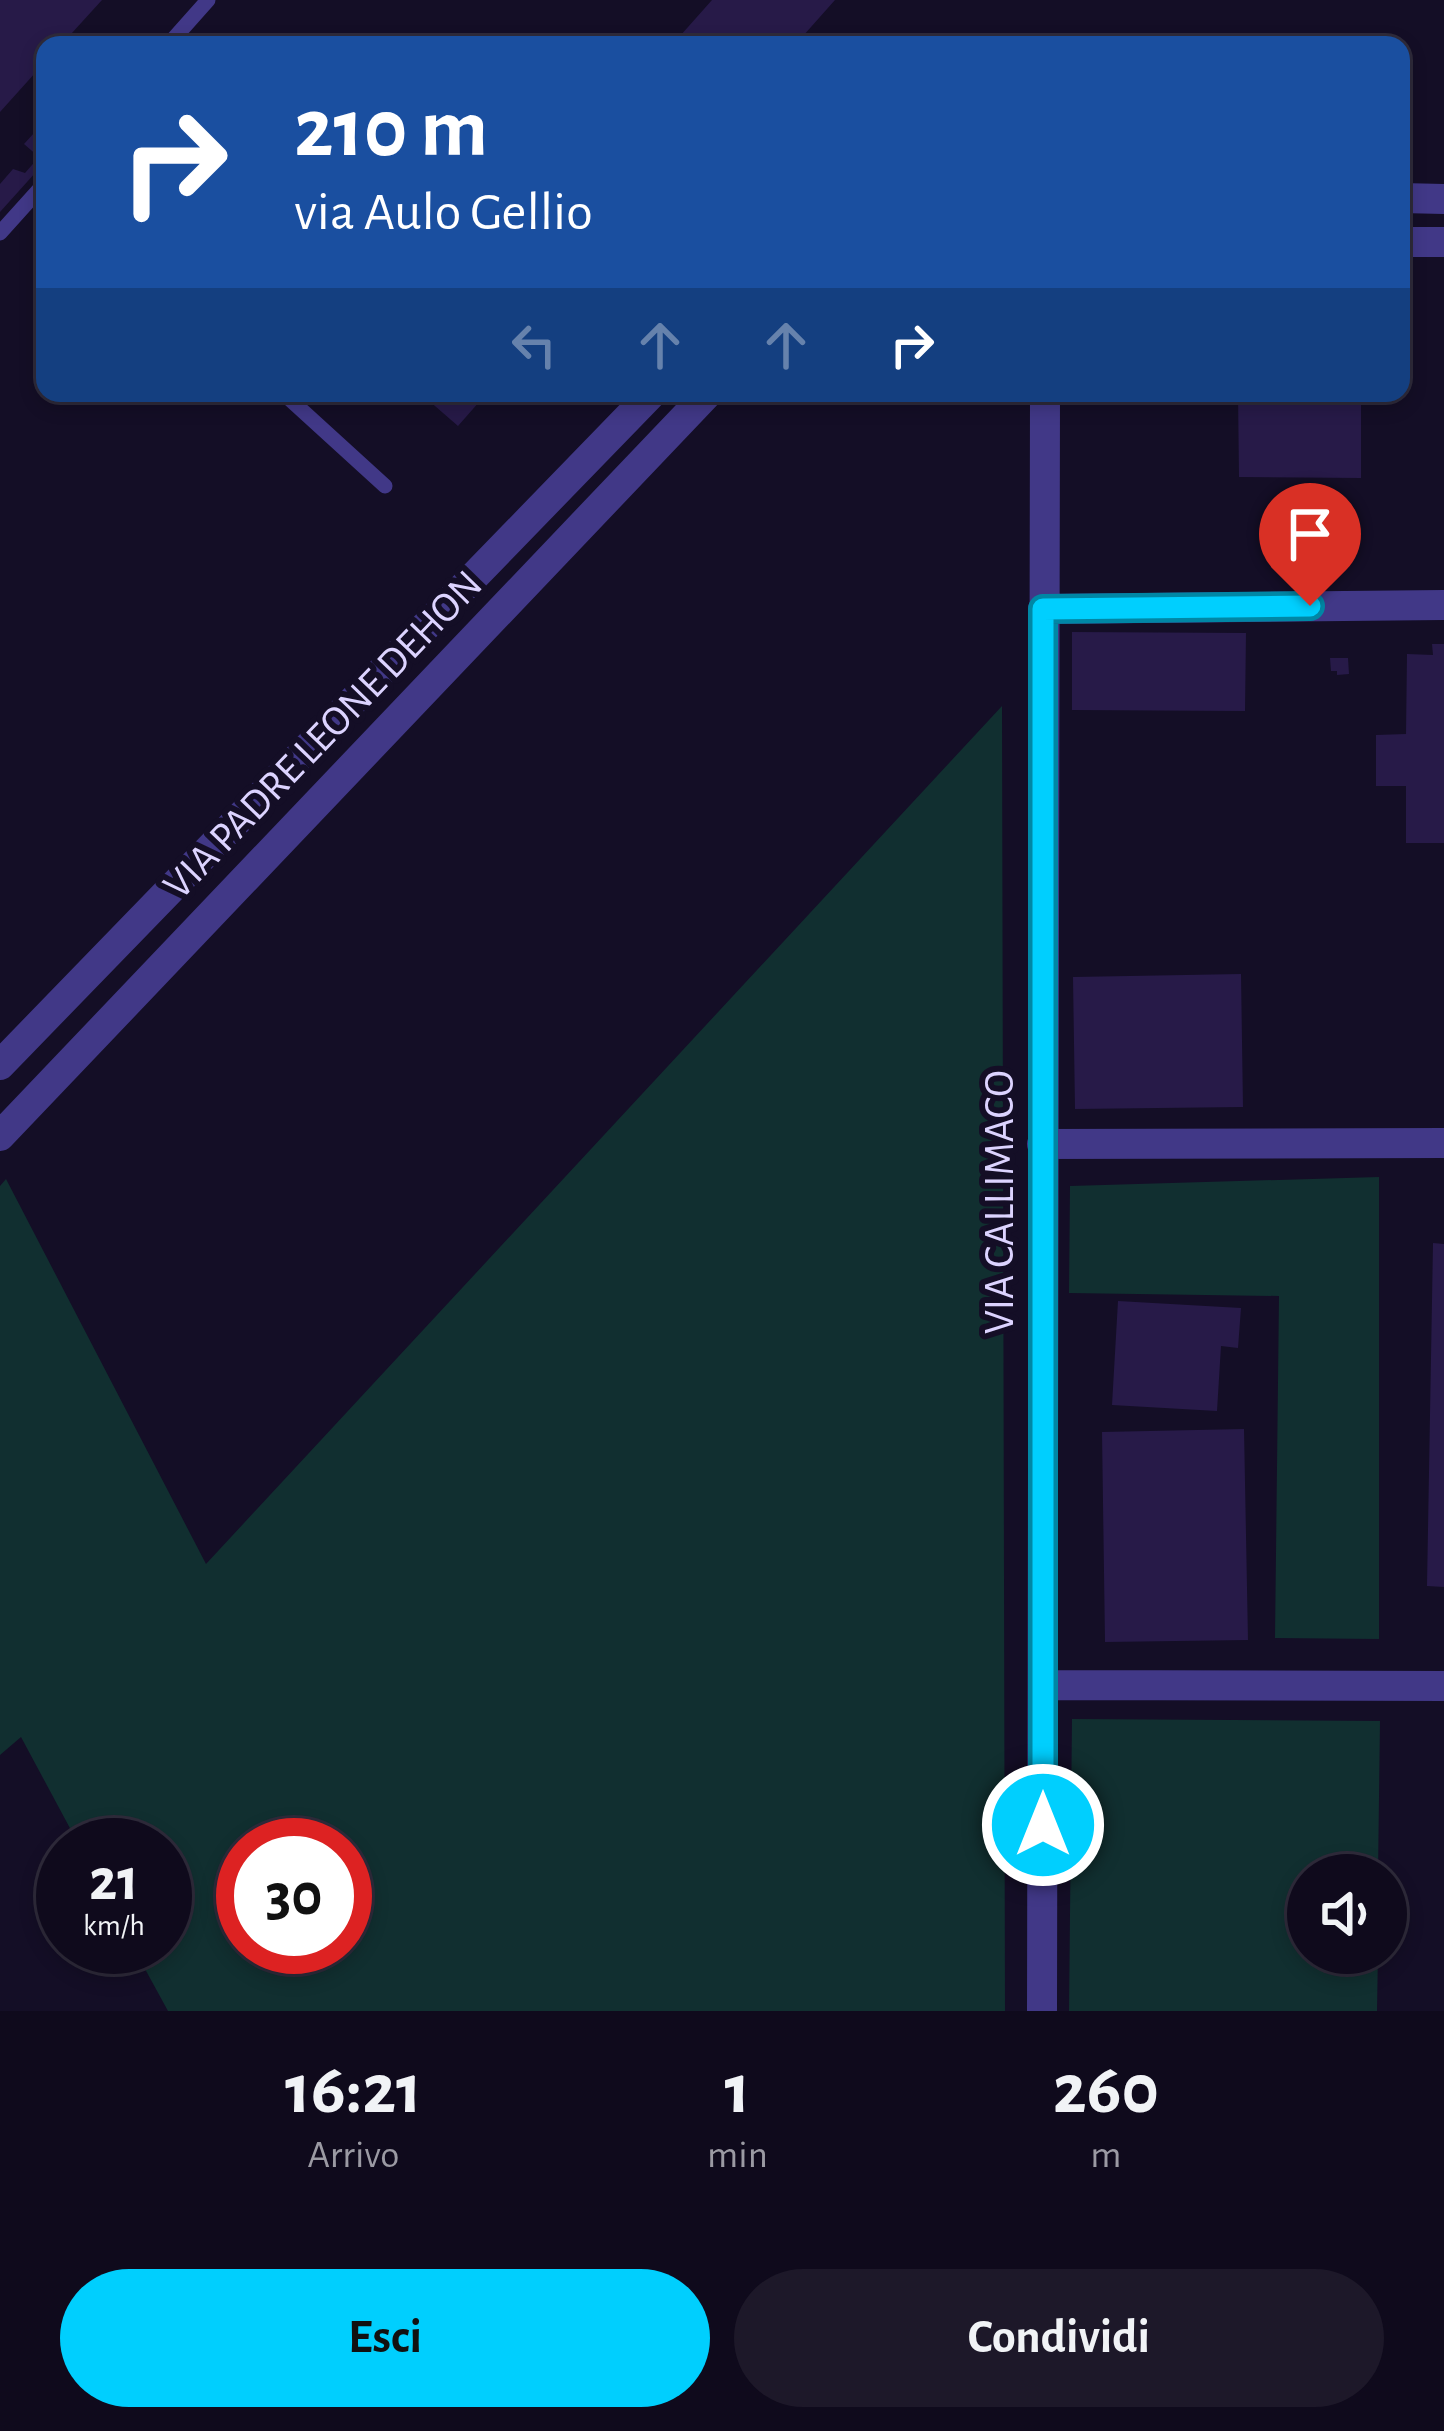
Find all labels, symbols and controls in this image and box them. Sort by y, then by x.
icon: right [96,84,252,240]
text: 210 m [294,88,488,172]
text: via Aulo Gellio [294,186,593,240]
icon: left [501,312,567,378]
icon: ahead [627,312,693,378]
icon: ahead [753,312,819,378]
icon: right [879,312,945,378]
pin [1259,483,1361,606]
icon: arrive [1277,501,1343,567]
street label: VIA PADRE LEONE DEHON [156,563,490,907]
street label: VIA CALLIMACO [979,1070,1021,1334]
position arrow [980,1762,1106,1888]
speed limit sign: 30 [216,1818,372,1974]
text: 21 [89,1851,139,1911]
map controls [1287,1854,1407,1974]
button: sound [1287,1854,1407,1974]
text: km/h [83,1911,145,1941]
text: 16:21 [285,2054,422,2126]
text: 1 [724,2054,750,2126]
text: 260 [1053,2054,1159,2126]
text: Arrivo [308,2136,399,2175]
text: min [707,2136,768,2175]
text: m [1090,2136,1122,2175]
button: Esci [60,2269,710,2407]
button: Condividi [734,2269,1384,2407]

